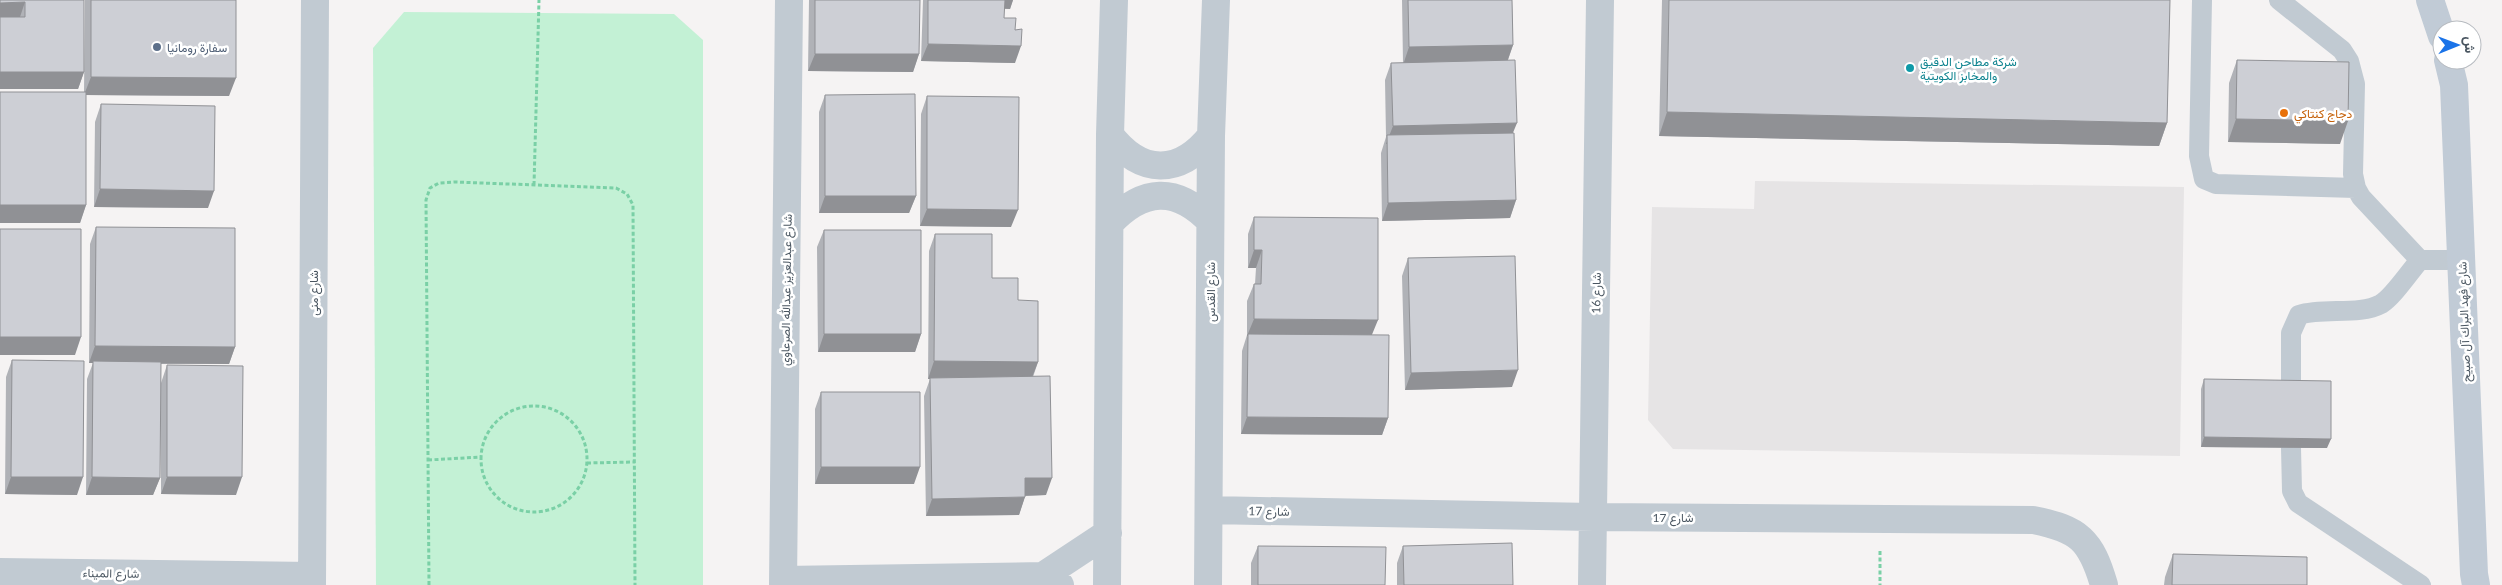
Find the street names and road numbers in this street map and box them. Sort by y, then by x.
street label: شارع عبدالعزيز عبدالله الصرعاوي [777,214,798,366]
street label: شارع فهد البراك آل صبيح [2454,261,2476,383]
street label: شارع القدس [1203,262,1220,322]
street label: شارع منى [306,270,323,316]
street label: شارع 16 [1588,272,1606,314]
street label: شارع 17 [1248,503,1290,521]
street label: شارع 17 [1652,510,1694,527]
street label: شارع الميناء [82,565,139,583]

